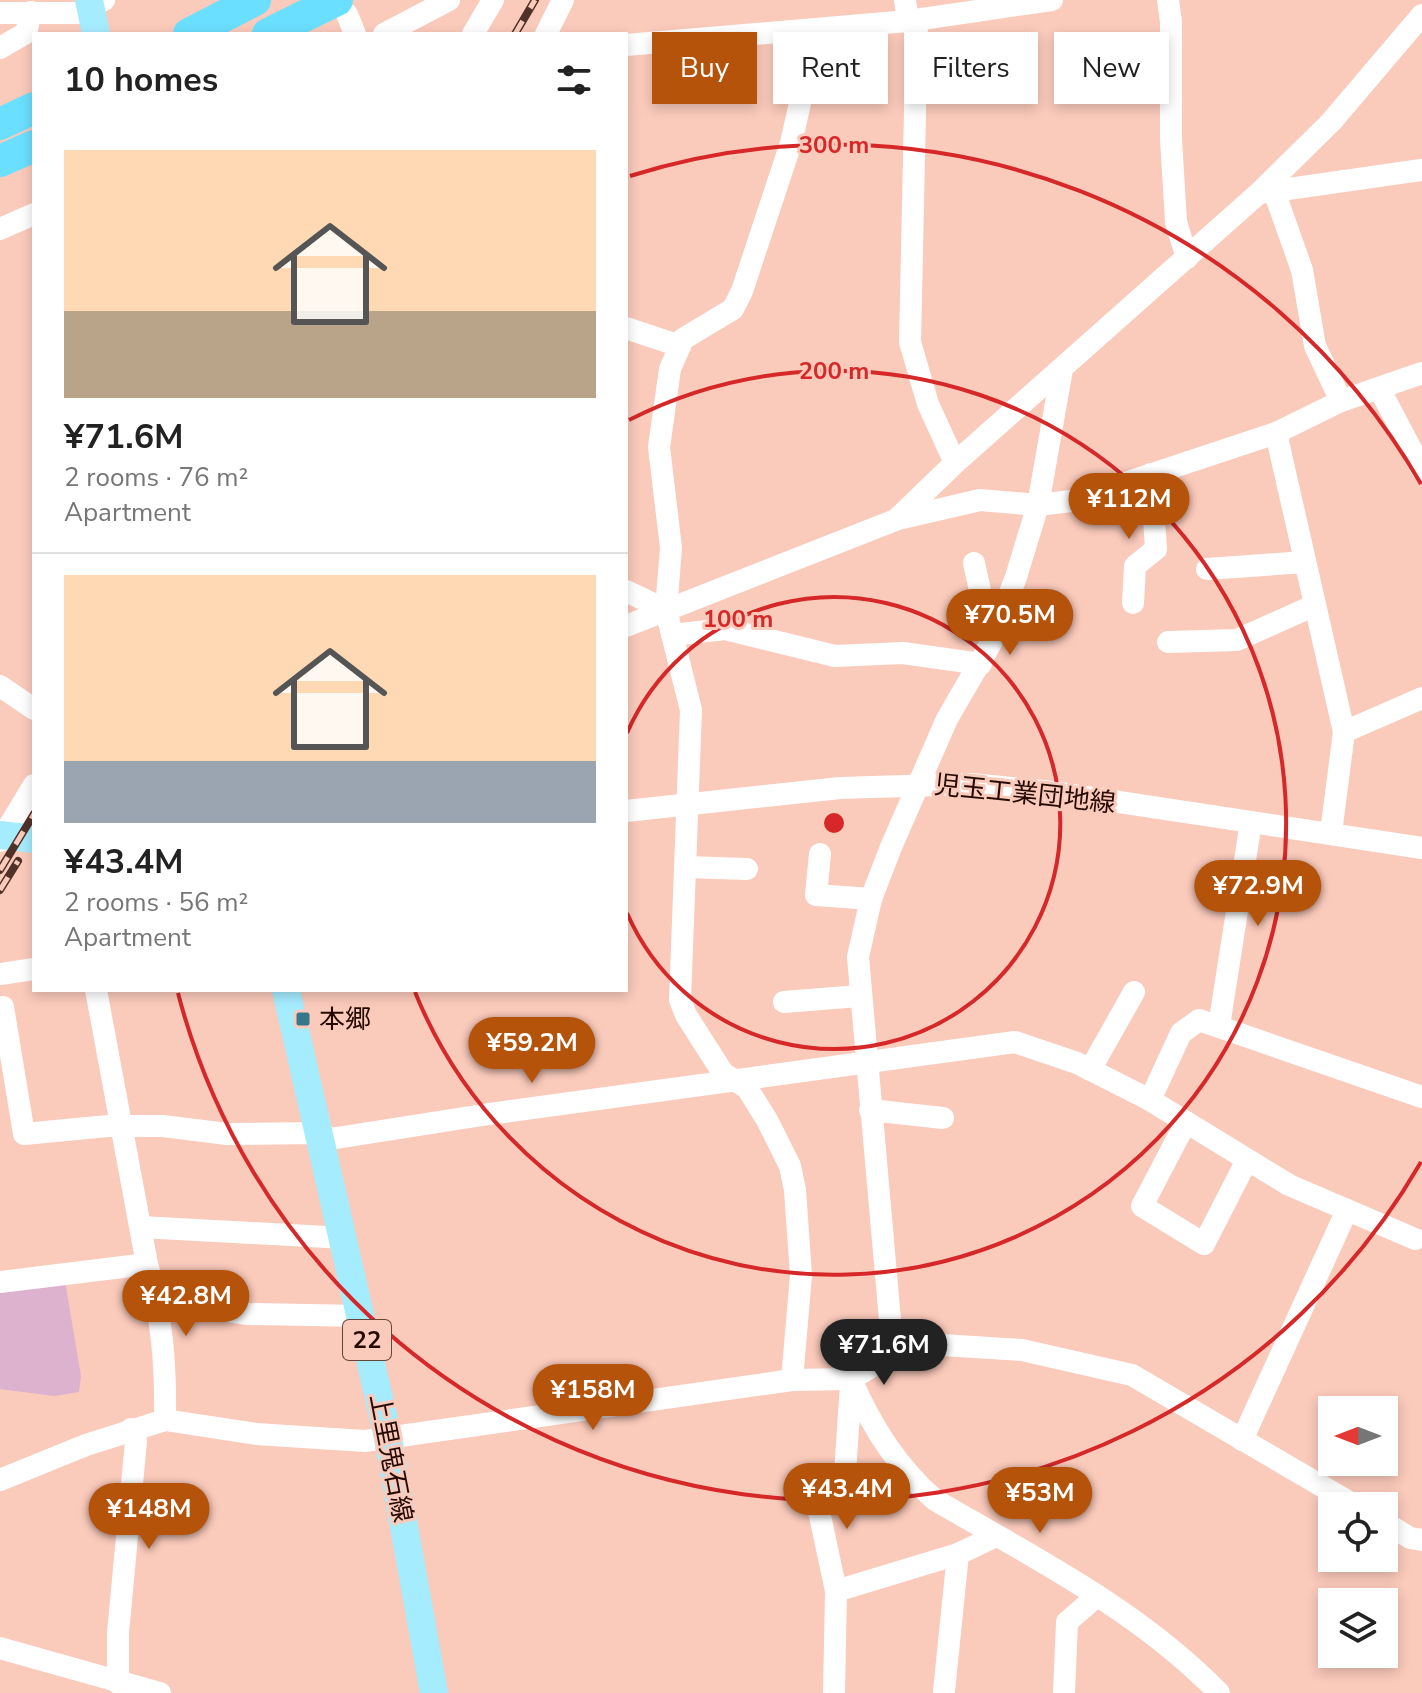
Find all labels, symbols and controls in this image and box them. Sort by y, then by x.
chip: Buy [652,32,757,104]
chip: Rent [773,32,888,104]
chip: Filters [904,32,1038,104]
chip: New [1054,32,1169,104]
text: 10 homes [64,57,218,103]
icon: filters [552,58,596,102]
text: 300 m [799,129,869,161]
icon: home [258,202,402,346]
text: 200 m [799,355,869,387]
text: ¥71.6M [64,414,184,460]
text: 2 rooms · 76 m² [64,460,248,495]
pin: ¥112M [1073,473,1185,541]
text: ¥112M [1087,481,1171,516]
text: Apartment [64,495,191,530]
pin: ¥70.5M [945,589,1075,657]
text: ¥70.5M [964,597,1056,632]
text: 100 m [703,603,773,635]
icon: home [258,627,402,771]
street label: 児玉工業団地線 [933,767,1117,821]
centre of rings [820,809,848,837]
text: ¥43.4M [64,839,184,885]
pin: ¥72.9M [1193,860,1323,928]
text: ¥72.9M [1212,868,1304,903]
text: 2 rooms · 56 m² [64,885,248,920]
text: Apartment [64,920,191,955]
place label: 本郷 [319,1002,371,1037]
marker: 本郷 [294,1010,312,1028]
pin: ¥59.2M [467,1017,597,1085]
text: ¥59.2M [486,1025,578,1060]
pin: ¥42.8M [121,1270,251,1338]
text: ¥42.8M [140,1278,232,1313]
pin: ¥71.6M [819,1319,949,1387]
road number: 22 [343,1320,391,1360]
text: ¥71.6M [838,1327,930,1362]
pin: ¥158M [537,1364,649,1432]
text: ¥158M [551,1372,635,1407]
street label: 上里鬼石線 [361,1391,421,1525]
north arrow [1318,1396,1398,1476]
map controls [1318,1396,1398,1668]
pin: ¥43.4M [782,1463,912,1531]
pin: ¥53M [993,1467,1087,1535]
text: ¥43.4M [801,1471,893,1506]
text: ¥53M [1005,1475,1075,1510]
pin: ¥148M [93,1483,205,1551]
text: ¥148M [107,1491,191,1526]
button: locate [1318,1492,1398,1572]
button: layers [1318,1588,1398,1668]

